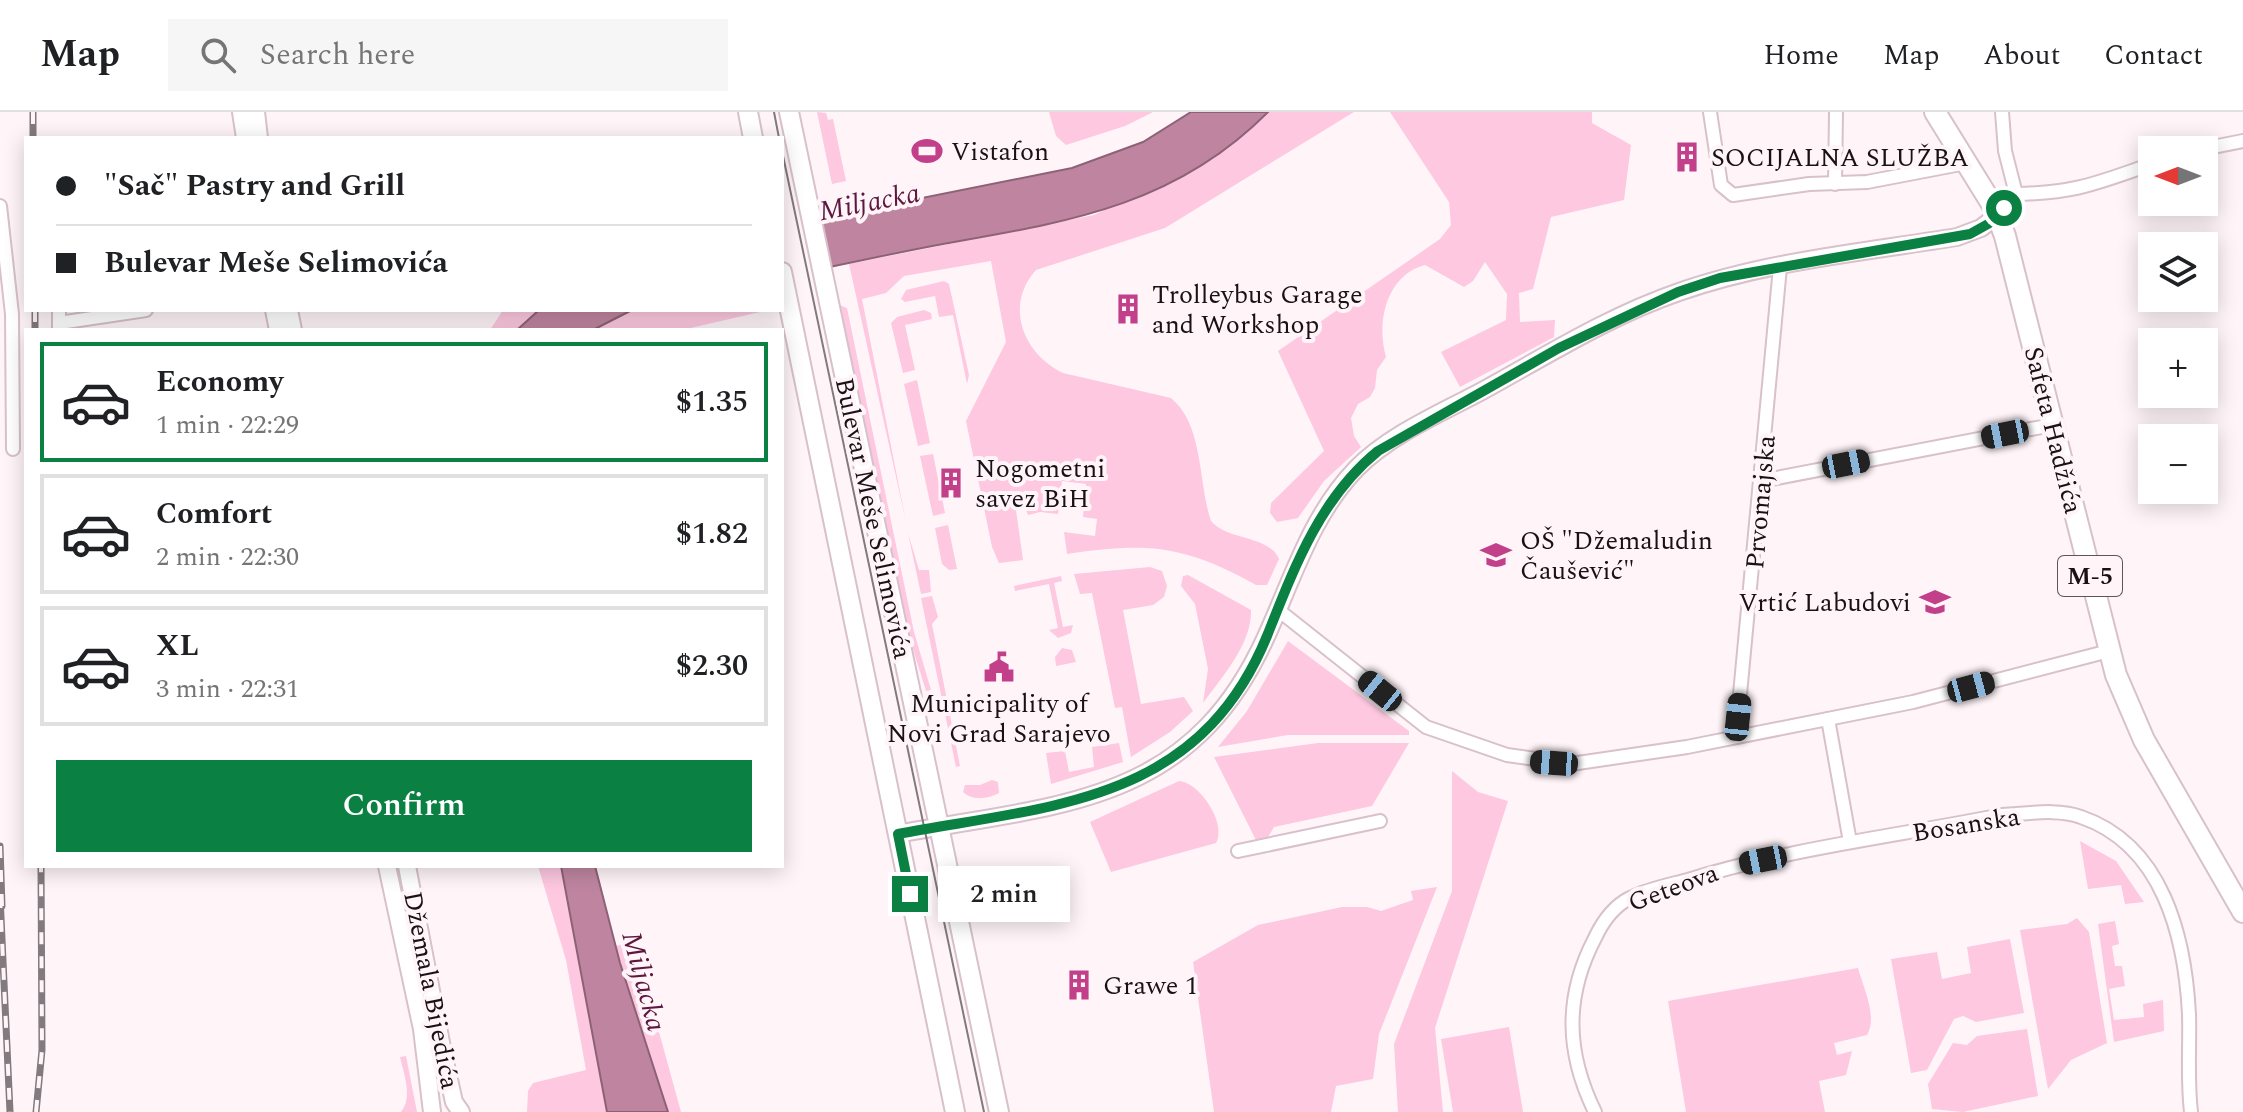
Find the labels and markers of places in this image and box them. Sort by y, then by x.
place label: Vistafon [951,132,1049,172]
sports icon: Vistafon [910,134,944,168]
place label: SOCIJALNA SLUŽBA [1711,138,1969,178]
building icon: SOCIJALNA SLUŽBA [1670,140,1704,174]
place label: Trolleybus Garage and Workshop [1152,275,1363,345]
building icon: Trolleybus Garage and Workshop [1111,292,1145,326]
place label: Nogometni savez BiH [975,449,1105,519]
building icon: Nogometni savez BiH [934,466,968,500]
place label: OŠ "Džemaludin Čaušević" [1520,521,1713,591]
school or university icon: OŠ "Džemaludin Čaušević" [1479,538,1513,572]
place label: Vrtić Labudovi [1739,583,1911,623]
school or university icon: Vrtić Labudovi [1918,585,1952,619]
public building icon: Municipality of Novi Grad Sarajevo [982,650,1016,684]
place label: Municipality of Novi Grad Sarajevo [887,684,1111,754]
place label: Grawe 1 [1103,966,1198,1006]
building icon: Grawe 1 [1062,968,1096,1002]

